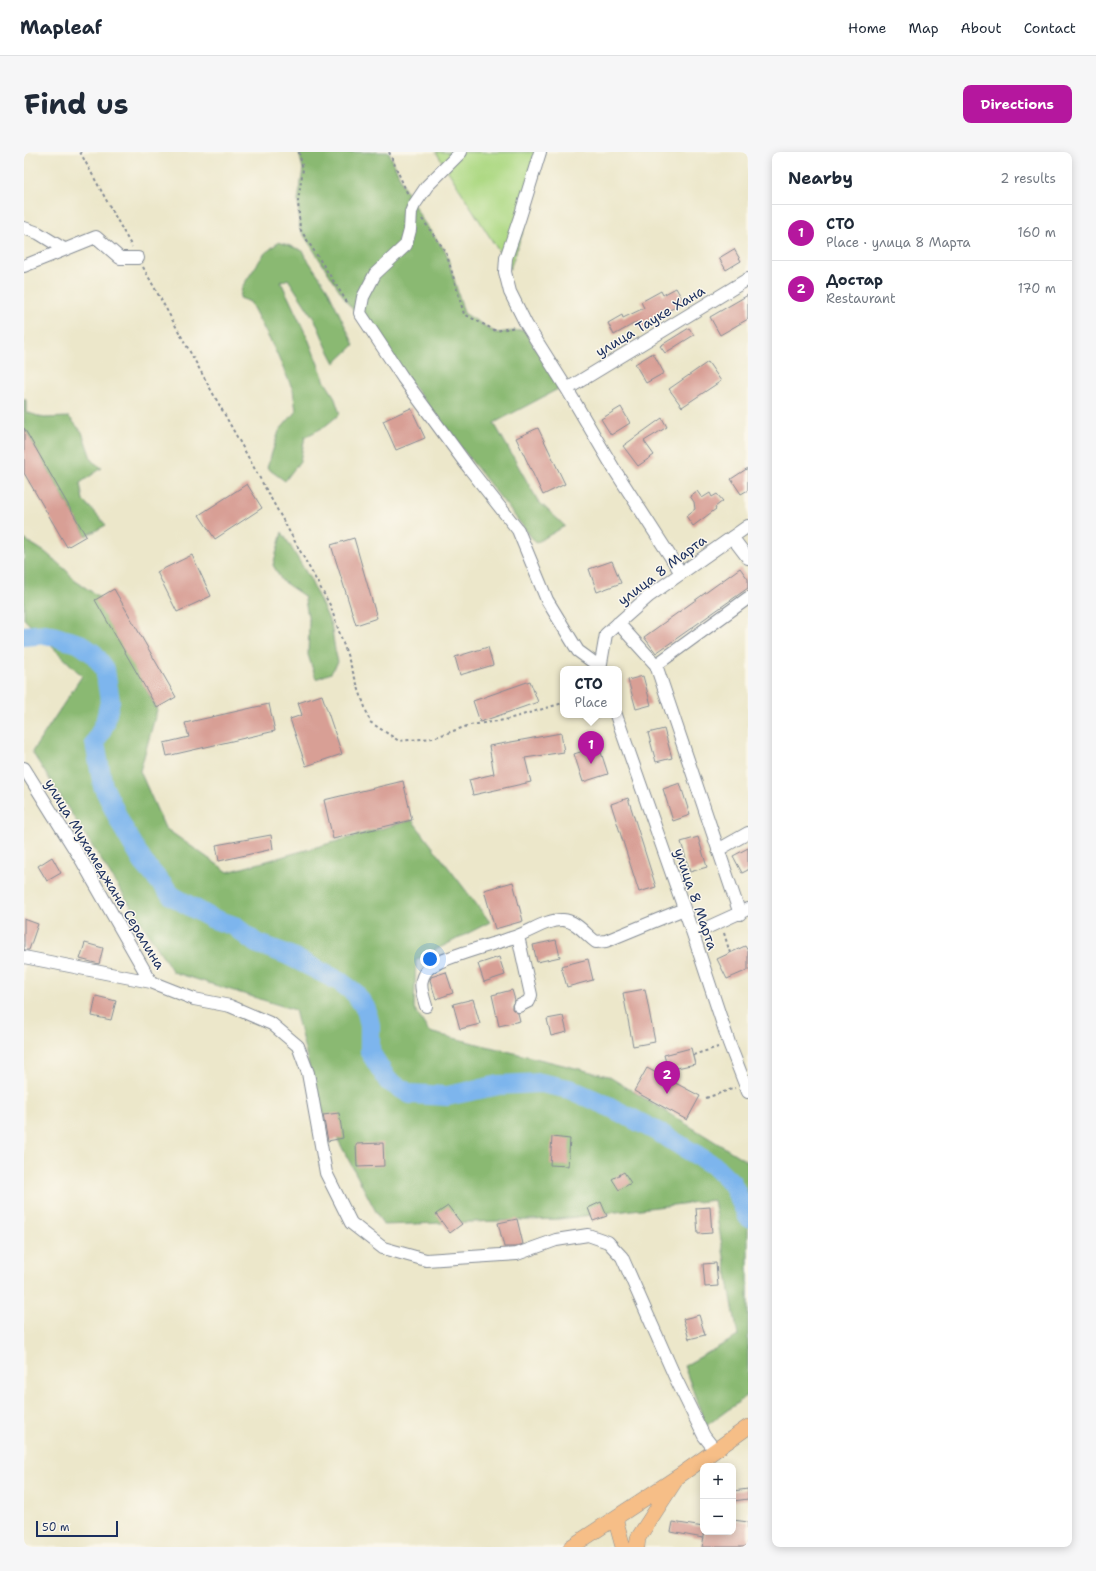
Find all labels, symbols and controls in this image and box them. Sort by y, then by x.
text: Mapleaf [20,15,102,40]
text: Home [848,19,887,37]
text: Map [909,19,939,37]
text: About [961,19,1002,37]
text: Contact [1024,19,1076,37]
text: Find us [24,85,129,123]
button: Directions [963,85,1072,123]
text: Nearby [788,167,853,189]
text: 2 results [1000,170,1056,187]
text: СТО [826,214,854,234]
text: 1 [798,224,804,241]
text: 160 m [1018,224,1056,241]
text: Place · улица 8 Марта [826,234,971,251]
text: Достар [826,270,883,290]
text: 2 [796,280,806,297]
text: 170 m [1018,280,1056,297]
street label: улица Тауке Хана [592,281,708,361]
text: Restaurant [826,290,896,307]
street label: улица 8 Марта [614,531,710,609]
popup [560,666,622,718]
text: СТО [574,674,603,694]
text: Place [574,694,608,711]
pin: 1 [578,731,604,764]
street label: улица Мухамеджана Сералина [41,775,169,973]
street label: улица 8 Марта [670,846,722,953]
your location [420,949,440,969]
pin: 2 [654,1061,680,1094]
map controls [700,1463,736,1535]
button: + [700,1463,736,1499]
button: − [700,1499,736,1535]
scale bar [36,1519,118,1538]
text: 50 m [42,1520,70,1535]

